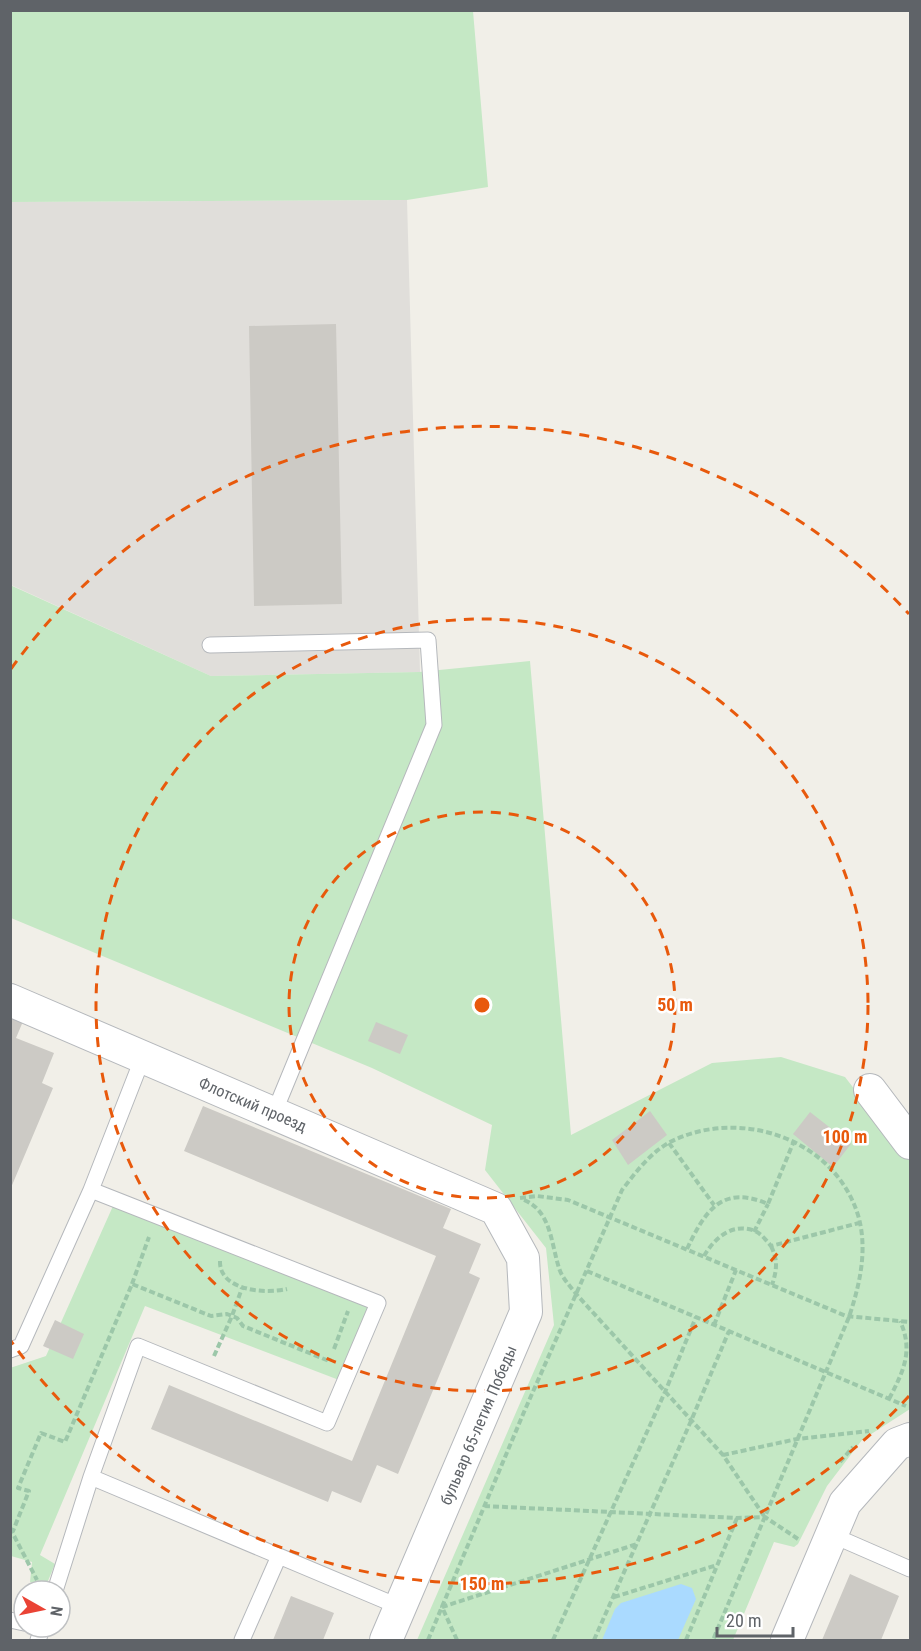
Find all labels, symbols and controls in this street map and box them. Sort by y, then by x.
text: 50 m [657,994,693,1015]
centre of rings [472,995,492,1015]
street label: Флотский проезд [196,1073,310,1136]
text: 100 m [823,1126,867,1147]
street label: бульвар 65-летия Победы [436,1343,521,1508]
text: 150 m [460,1573,504,1594]
north arrow [12,1579,72,1639]
scale bar [717,1600,794,1638]
text: N [46,1605,66,1618]
text: 20 m [726,1610,761,1631]

